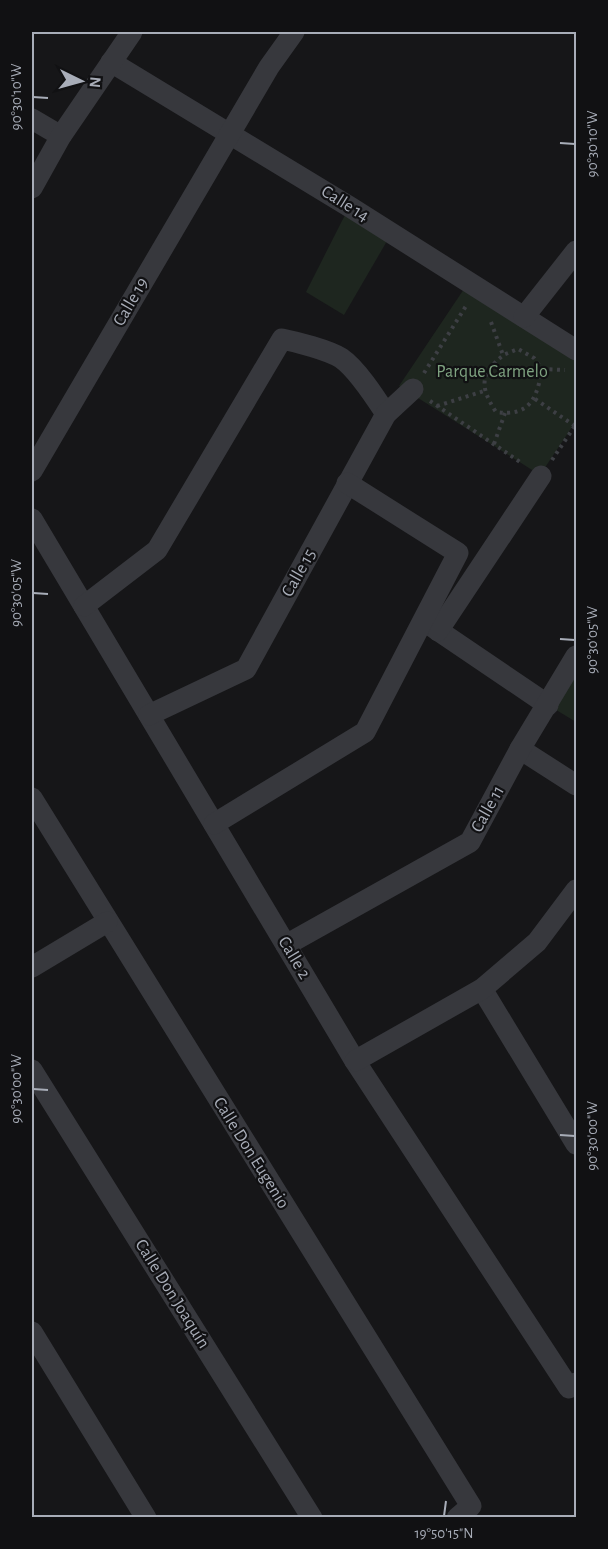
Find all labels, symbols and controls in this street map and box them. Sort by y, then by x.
north arrow [51,51,111,111]
text: 90°30'10"W [9,63,24,130]
text: N [86,76,103,88]
text: 90°30'10"W [585,110,600,177]
street label: Calle 14 [318,182,372,226]
street label: Calle 19 [110,275,152,329]
park label: Parque Carmelo [436,363,548,381]
street label: Calle 15 [279,546,319,600]
text: 90°30'05"W [9,558,24,627]
text: 90°30'05"W [585,605,600,674]
street label: Calle 11 [468,783,508,835]
street label: Calle 2 [274,934,314,982]
text: 90°30'00"W [9,1054,24,1124]
street label: Calle Don Eugenio [210,1094,292,1212]
text: 90°30'00"W [585,1101,600,1171]
street label: Calle Don Joaquín [131,1236,213,1352]
text: 19°50'15"N [414,1526,474,1541]

